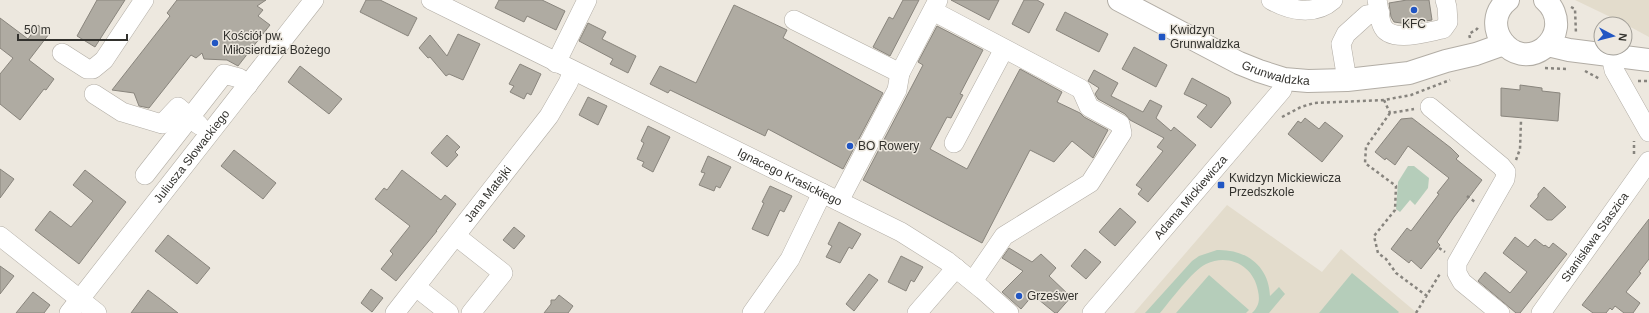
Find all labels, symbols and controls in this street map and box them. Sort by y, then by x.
marker: KFC [1409,5,1419,15]
scale bar [18,16,127,42]
north arrow [1593,16,1633,56]
place label: KFC [1402,17,1426,31]
text: 50 m [24,23,51,37]
place label: Kwidzyn Grunwaldzka [1170,23,1240,51]
place label: Kościół pw. Miłosierdzia Bożego [223,29,331,57]
marker: Kwidzyn Grunwaldzka [1157,32,1167,42]
text: N [1616,33,1629,42]
marker: Kościół pw. Miłosierdzia Bożego [210,38,220,48]
street label: Grunwaldzka [1240,58,1311,88]
street label: Juliusza Słowackiego [151,107,233,206]
place label: BO Rowery [858,139,919,153]
marker: BO Rowery [845,141,855,151]
street label: Ignacego Krasickiego [735,145,845,209]
street label: Adama Mickiewicza [1151,152,1230,242]
street label: Jana Matejki [462,163,514,225]
place label: Kwidzyn Mickiewicza Przedszkole [1229,171,1341,199]
marker: Kwidzyn Mickiewicza Przedszkole [1216,180,1226,190]
street label: Stanisława Staszica [1558,189,1632,285]
place label: Grześwer [1027,289,1078,303]
marker: Grześwer [1014,291,1024,301]

